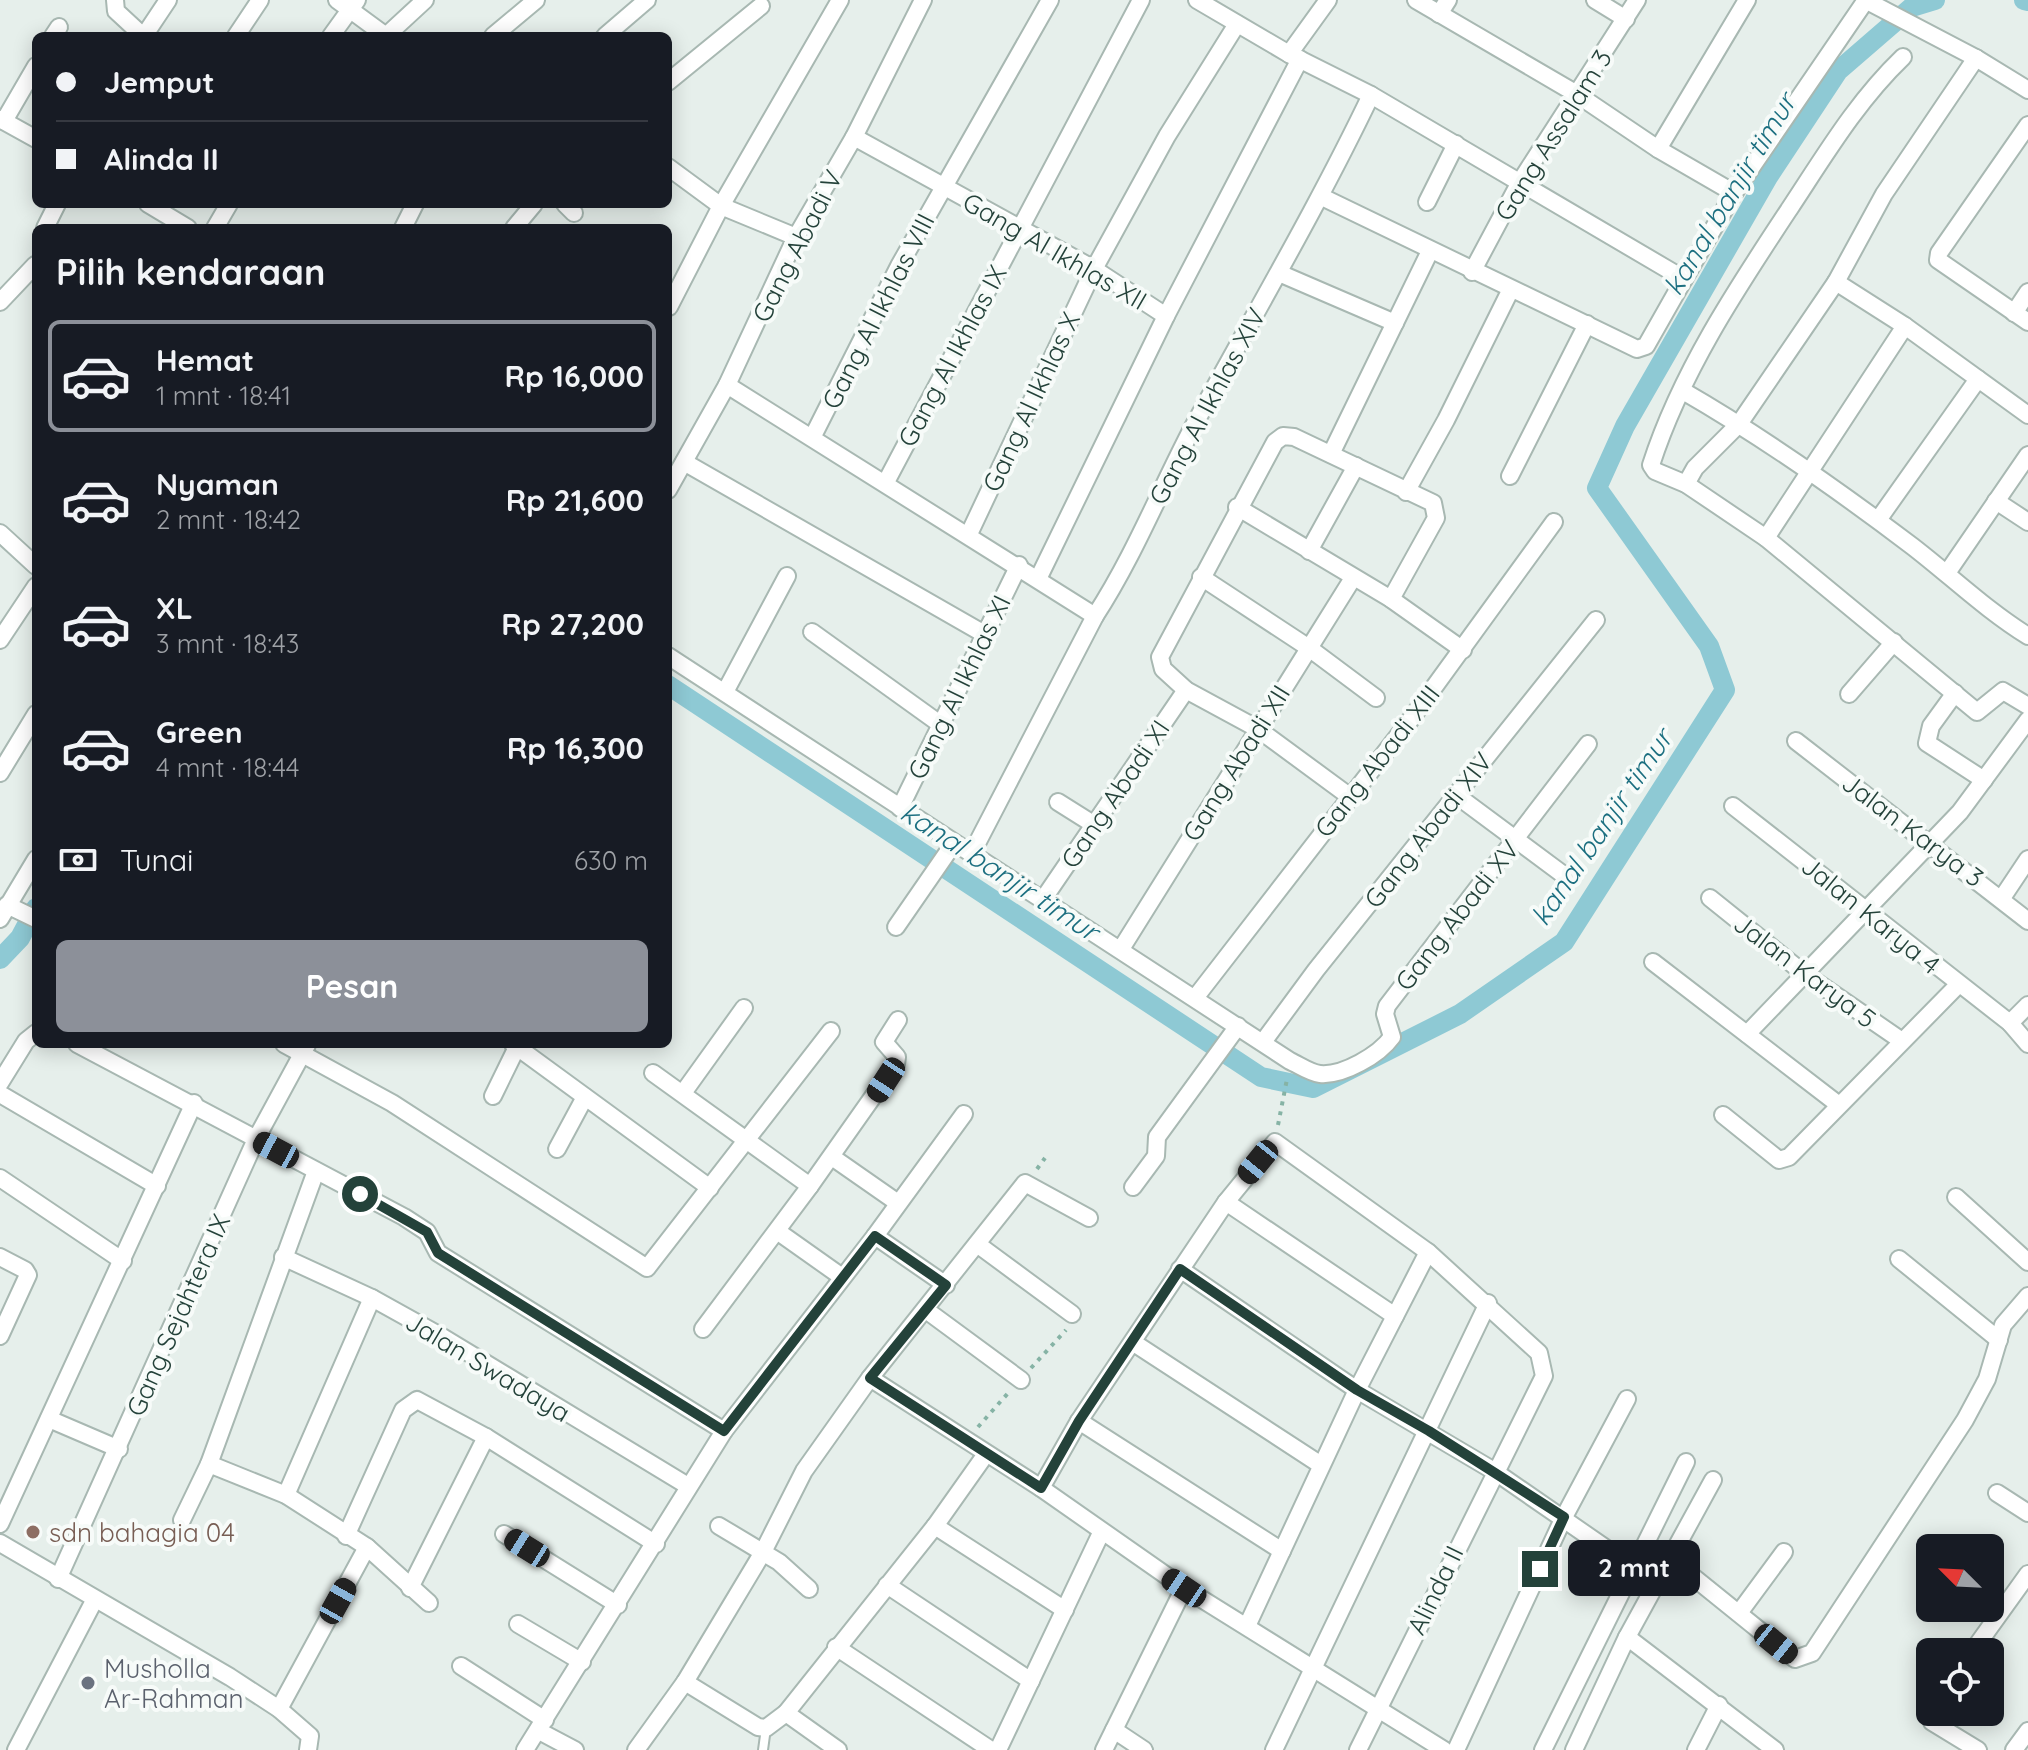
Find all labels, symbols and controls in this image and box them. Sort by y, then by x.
street label: Gang Assalam 3 [1487,43,1619,227]
text: Jemput [104,63,215,101]
water label: kanal banjir timur [1655,84,1805,301]
text: Alinda II [104,140,219,178]
street label: Gang Abadi V [744,164,850,328]
street label: Gang Al Ikhlas XII [957,185,1153,317]
street label: Gang Al Ikhlas VIII [814,208,942,414]
text: Pilih kendaraan [56,249,325,294]
street label: Gang Al Ikhlas IX [890,260,1014,452]
street label: Gang Al Ikhlas XIV [1141,302,1273,510]
street label: Gang Al Ikhlas X [975,307,1087,497]
icon: car [60,340,132,412]
text: Hemat [156,341,254,379]
text: Rp 16,000 [504,357,644,395]
text: 1 mnt · 18:41 [156,379,291,412]
icon: car [60,464,132,536]
text: Nyaman [156,465,279,503]
text: Rp 21,600 [506,481,644,519]
text: 2 mnt · 18:42 [156,503,301,536]
icon: car [60,588,132,660]
text: XL [156,589,193,627]
street label: Gang Al Ikhlas XI [900,590,1018,784]
text: Rp 27,200 [501,605,644,643]
text: 3 mnt · 18:43 [156,627,299,660]
street label: Gang Abadi XIII [1307,678,1447,844]
street label: Gang Abadi XII [1175,679,1297,847]
icon: car [60,712,132,784]
text: Green [156,713,243,751]
street label: Gang Abadi XI [1053,714,1177,874]
water label: kanal banjir timur [1522,720,1681,932]
text: Rp 16,300 [507,729,644,767]
street label: Gang Abadi XIV [1357,745,1499,915]
text: 4 mnt · 18:44 [156,751,300,784]
street label: Jalan Karya 3 [1836,766,1990,894]
water label: kanal banjir timur [894,794,1108,950]
street label: Gang Abadi XV [1388,833,1526,997]
icon: cash [56,838,100,882]
text: Tunai [120,841,194,879]
text: 630 m [574,844,648,877]
street label: Jalan Karya 4 [1795,849,1947,981]
street label: Jalan Karya 5 [1727,907,1883,1035]
button: Pesan [56,940,648,1032]
car [863,1053,909,1107]
car [249,1128,303,1172]
car [1234,1136,1282,1188]
route start [342,1176,378,1212]
street label: Gang Sejahtera IX [119,1209,237,1421]
street label: Jalan Swadaya [400,1305,576,1429]
place label: sdn bahagia 04 [49,1516,235,1549]
marker: sdn bahagia 04 [24,1523,42,1541]
car [500,1525,554,1571]
north arrow [1916,1534,2004,1622]
map controls [1916,1534,2004,1726]
street label: Alinda II [1399,1540,1471,1640]
callout: 2 mnt [1568,1541,1700,1597]
route end [1522,1551,1558,1587]
text: 2 mnt [1598,1551,1670,1584]
car [1157,1565,1211,1611]
car [316,1574,360,1628]
car [1750,1620,1802,1668]
button: locate [1916,1638,2004,1726]
place label: Musholla Ar-Rahman [104,1652,244,1715]
marker: Musholla Ar-Rahman [79,1674,97,1692]

